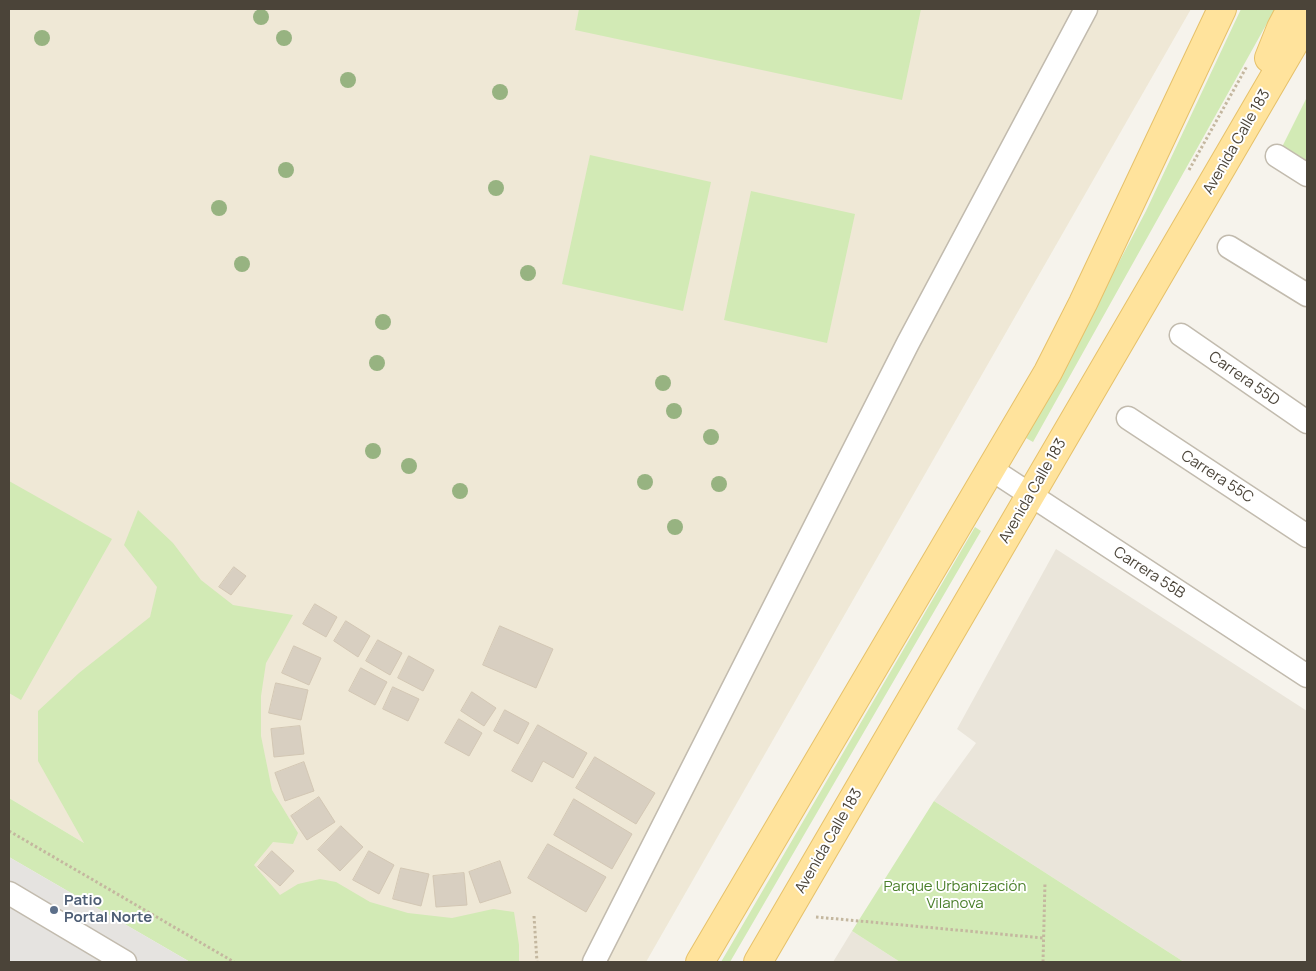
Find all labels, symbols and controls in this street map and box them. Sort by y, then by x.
street label: Avenida Calle 183 [1200,86,1274,198]
street label: Carrera 55D [1205,348,1283,410]
street label: Avenida Calle 183 [996,435,1070,547]
street label: Carrera 55C [1177,447,1257,507]
street label: Carrera 55B [1110,543,1188,603]
street label: Avenida Calle 183 [792,785,866,897]
park label: Parque Urbanización Vilanova [884,878,1026,913]
place label: Patio Portal Norte [64,892,152,927]
marker: Patio Portal Norte [48,904,60,916]

